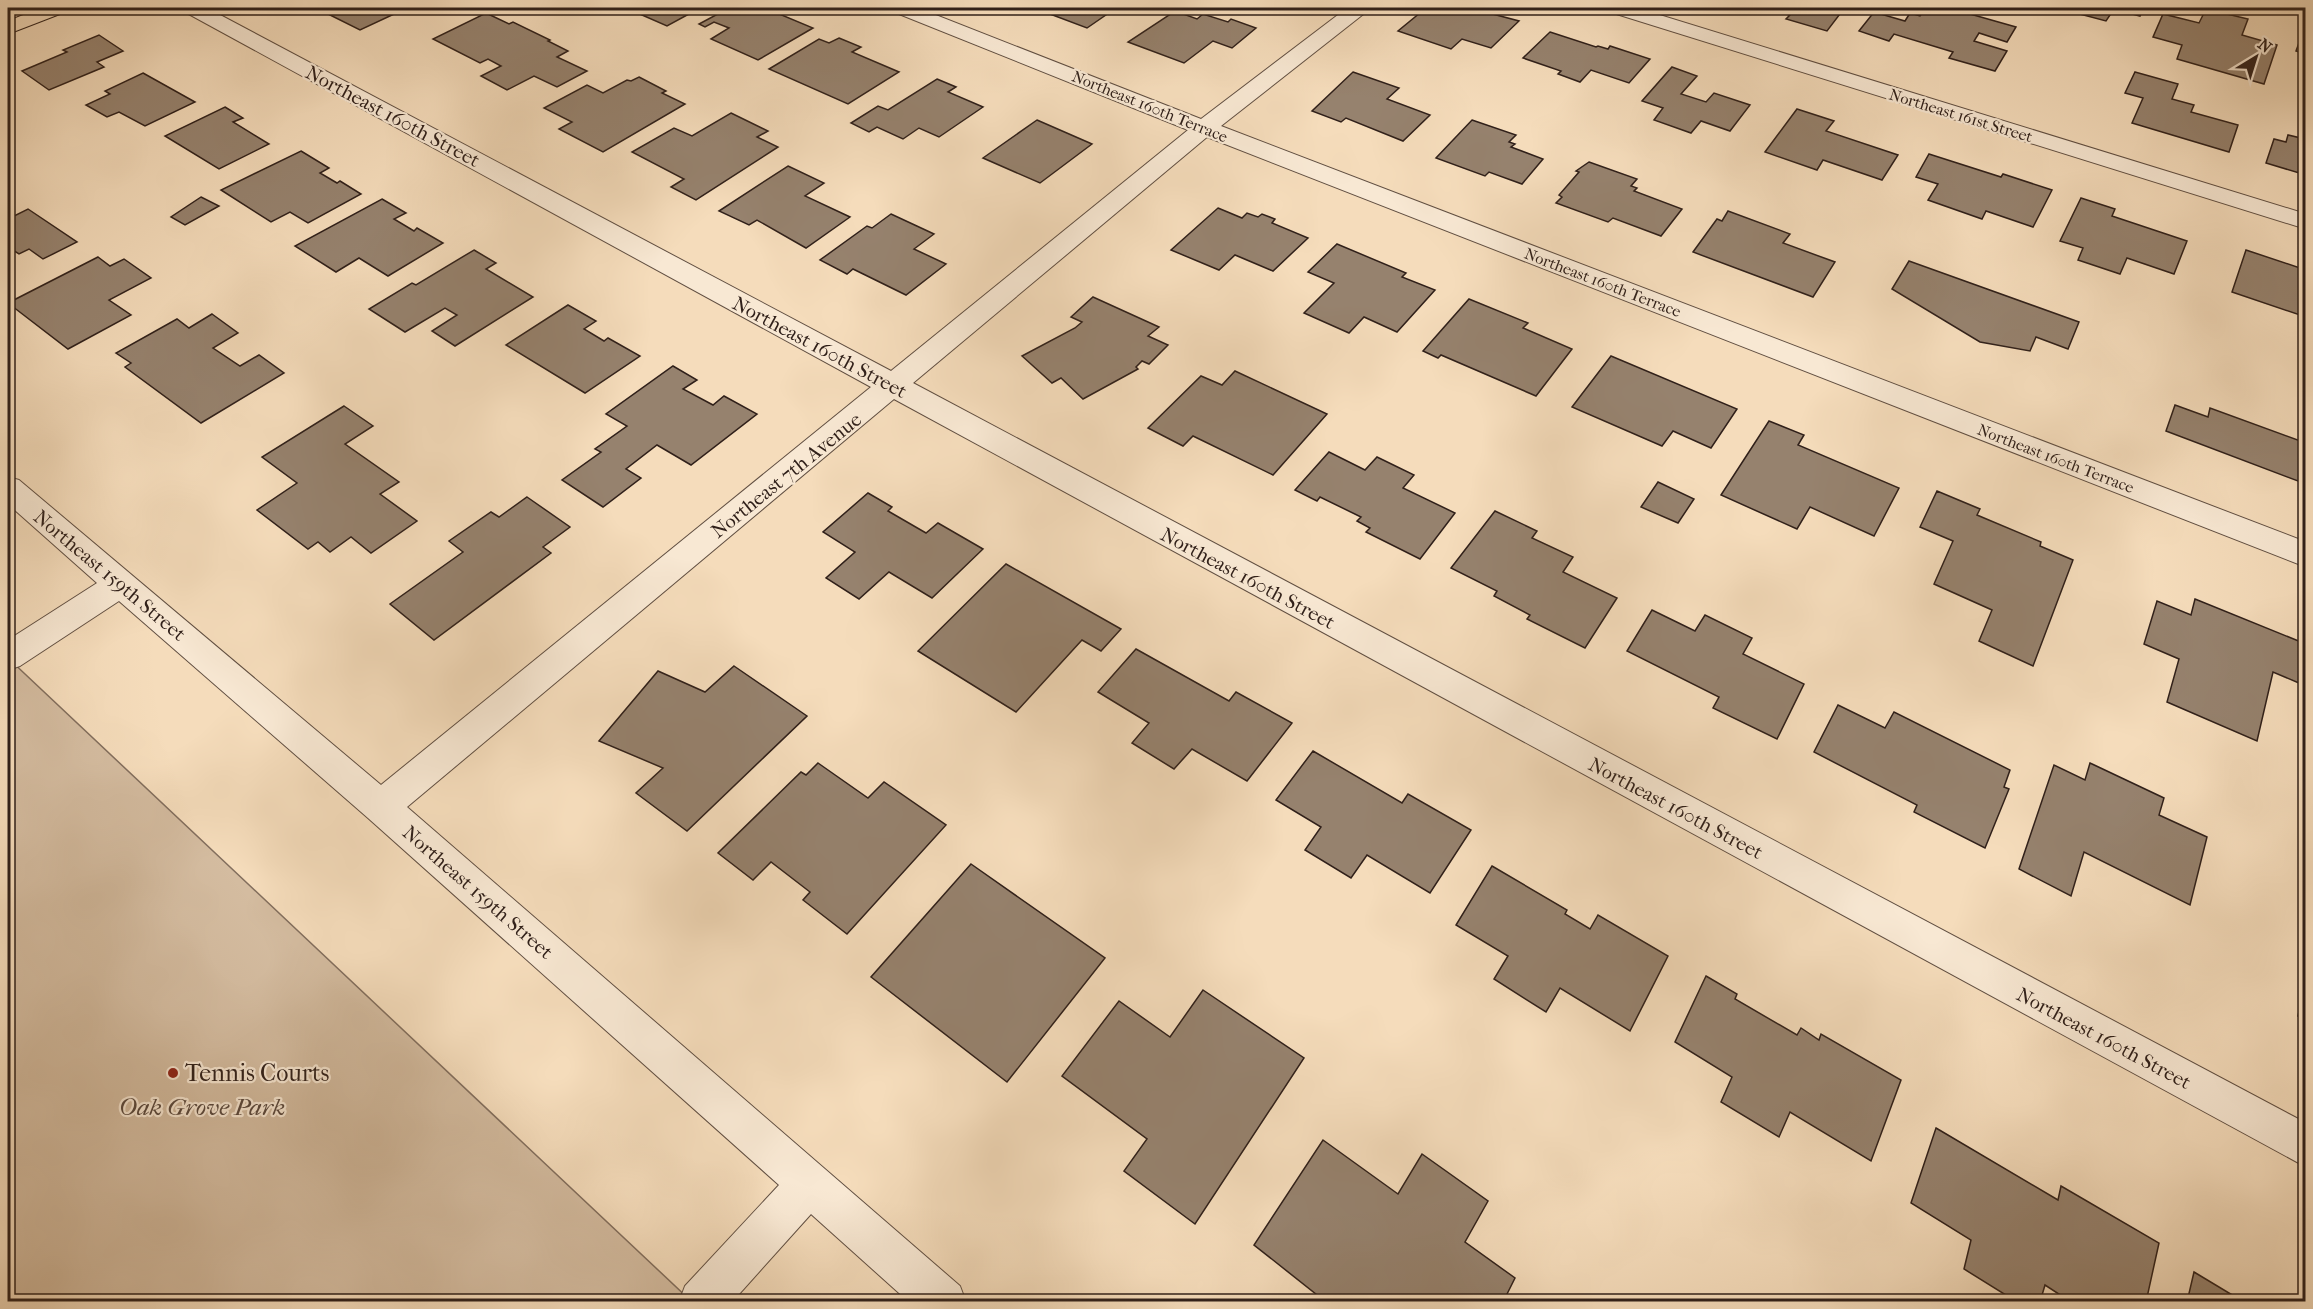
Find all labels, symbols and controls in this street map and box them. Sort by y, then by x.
north arrow [2226,27,2286,87]
text: N [2254,34,2276,57]
street label: Northeast 160th Street [302,61,484,172]
street label: Northeast 160th Terrace [1069,67,1231,146]
street label: Northeast 161st Street [1887,85,2035,146]
street label: Northeast 160th Terrace [1522,244,1684,321]
street label: Northeast 160th Street [729,292,911,403]
street label: Northeast 7th Avenue [707,408,866,543]
street label: Northeast 160th Terrace [1975,420,2137,497]
street label: Northeast 159th Street [29,505,190,646]
street label: Northeast 160th Street [1157,523,1339,634]
street label: Northeast 160th Street [1585,753,1767,864]
street label: Northeast 159th Street [398,821,557,964]
street label: Northeast 160th Street [2013,983,2195,1094]
place label: Tennis Courts [185,1059,330,1087]
marker: Tennis Courts [166,1066,180,1080]
park label: Oak Grove Park [119,1093,285,1121]

